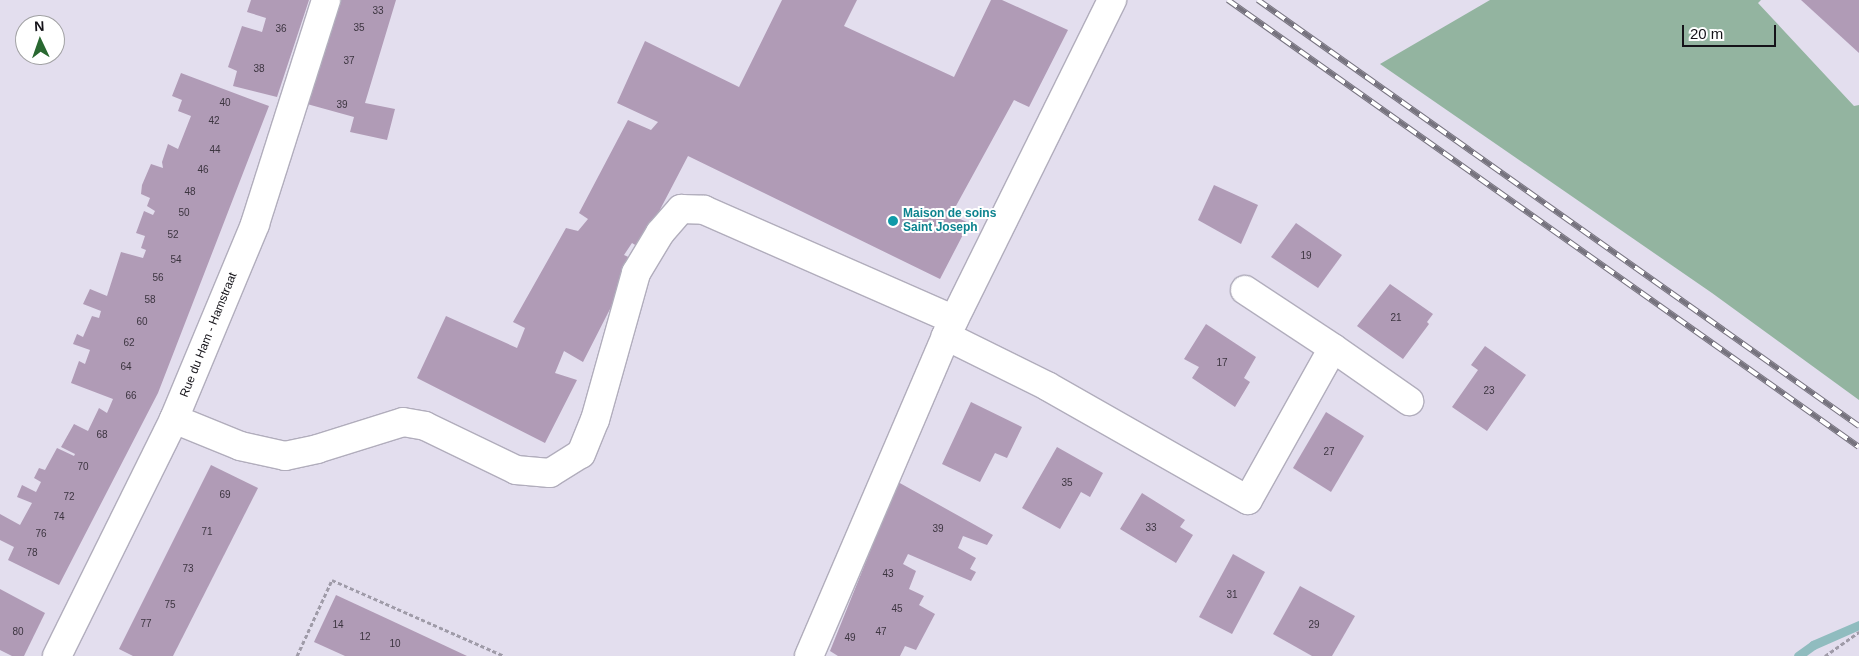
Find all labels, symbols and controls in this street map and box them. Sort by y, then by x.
house number: 33 [372,5,384,17]
north arrow [15,15,65,65]
scale bar [1684,15,1778,47]
text: N [34,18,45,34]
house number: 35 [353,22,365,34]
house number: 36 [275,23,287,35]
text: 20 m [1690,25,1723,42]
house number: 37 [343,55,355,67]
house number: 38 [253,63,265,75]
house number: 40 [219,97,231,109]
house number: 39 [336,99,348,111]
house number: 42 [208,115,220,127]
house number: 44 [209,144,221,156]
house number: 46 [197,164,209,176]
house number: 48 [184,186,196,198]
house number: 50 [178,207,190,219]
place label: Maison de soins Saint Joseph [903,207,996,235]
marker: Maison de soins Saint Joseph [887,215,899,227]
house number: 52 [167,229,179,241]
house number: 19 [1300,250,1312,262]
house number: 54 [170,254,182,266]
street label: Rue du Ham - Hamstraat [177,270,241,400]
house number: 56 [152,272,164,284]
house number: 58 [144,294,156,306]
house number: 21 [1390,312,1402,324]
house number: 60 [136,316,148,328]
house number: 62 [123,337,135,349]
house number: 17 [1216,357,1228,369]
house number: 64 [120,361,132,373]
house number: 23 [1483,385,1495,397]
house number: 66 [125,390,137,402]
house number: 68 [96,429,108,441]
house number: 27 [1323,446,1335,458]
house number: 70 [77,461,89,473]
house number: 35 [1061,477,1073,489]
house number: 69 [219,489,231,501]
house number: 72 [63,491,75,503]
house number: 74 [53,511,65,523]
house number: 33 [1145,522,1157,534]
house number: 39 [932,523,944,535]
house number: 71 [201,526,213,538]
house number: 76 [35,528,47,540]
house number: 78 [26,547,38,559]
house number: 73 [182,563,194,575]
house number: 43 [882,568,894,580]
house number: 31 [1226,589,1238,601]
house number: 75 [164,599,176,611]
house number: 45 [891,603,903,615]
house number: 77 [140,618,152,630]
house number: 14 [332,619,344,631]
house number: 29 [1308,619,1320,631]
house number: 80 [12,626,24,638]
house number: 47 [875,626,887,638]
house number: 12 [359,631,371,643]
house number: 49 [844,632,856,644]
house number: 10 [389,638,401,650]

